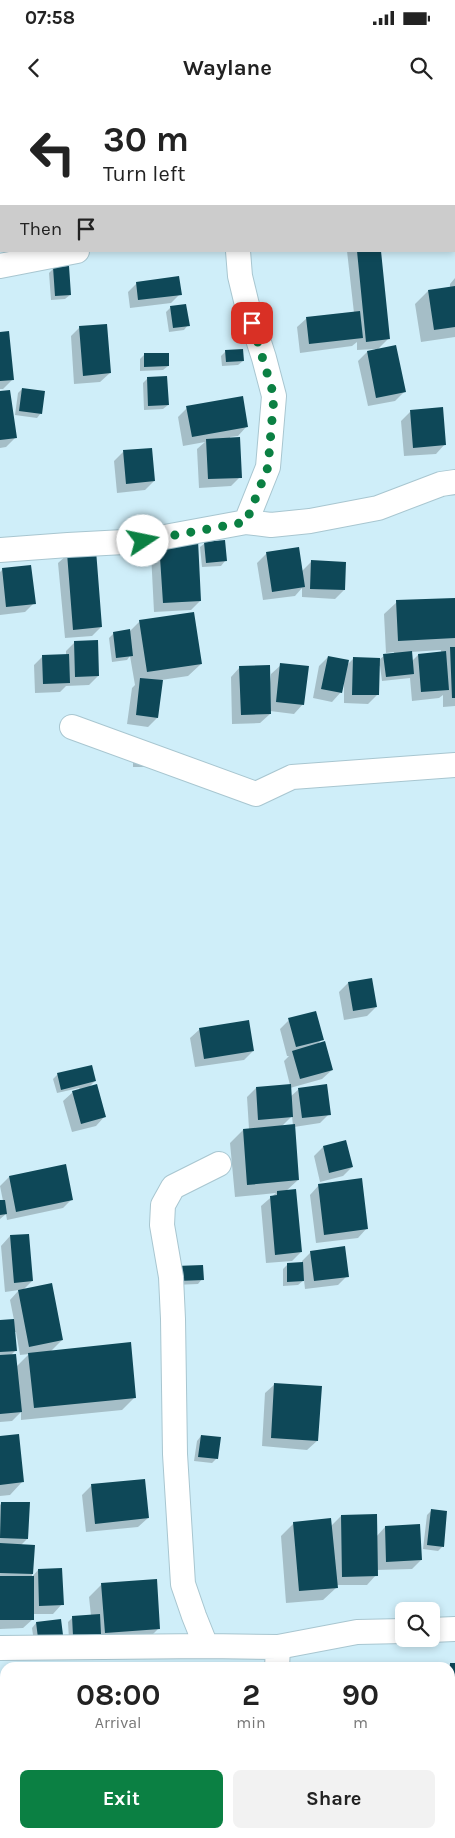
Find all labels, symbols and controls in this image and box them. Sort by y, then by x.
text: 07:58 [25,7,75,29]
icon: back [20,54,48,82]
icon: search [407,54,435,82]
text: Waylane [183,55,272,81]
text: 30 m [103,119,189,160]
icon: left [20,120,85,185]
text: Turn left [103,161,186,187]
icon: arrive [72,215,100,243]
text: Then [20,218,62,240]
pin [231,302,273,344]
icon: arrive [238,309,266,337]
position arrow [116,514,168,566]
map controls [395,1602,440,1647]
button: search [395,1602,440,1647]
text: 08:00 [76,1677,160,1713]
text: 2 [242,1677,260,1713]
text: 90 [342,1677,379,1713]
text: Arrival [95,1713,142,1732]
text: min [236,1713,266,1732]
text: m [353,1713,368,1732]
button: Exit [20,1770,223,1828]
button: Share [233,1770,435,1828]

